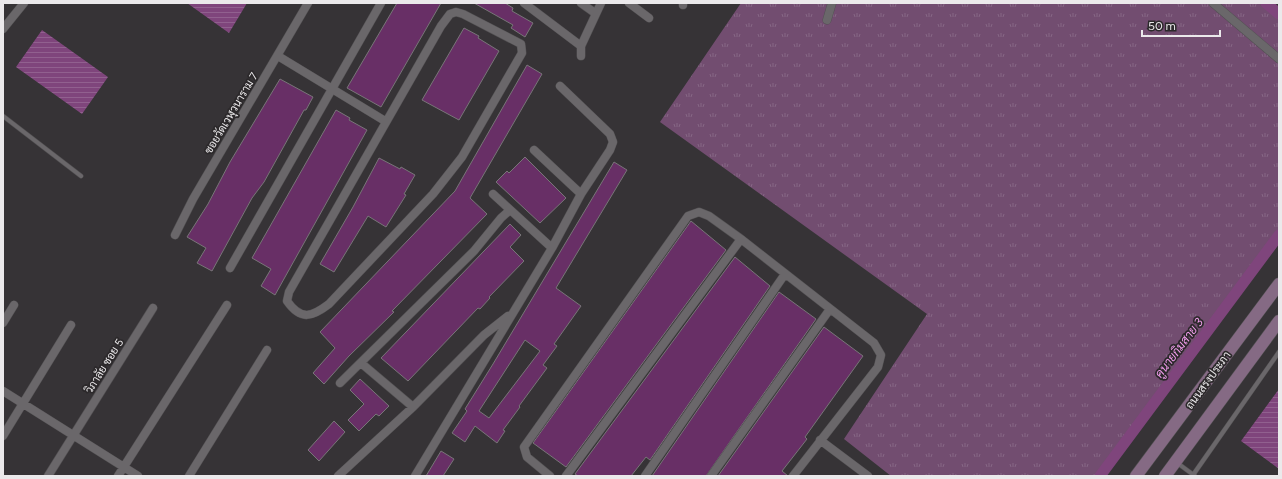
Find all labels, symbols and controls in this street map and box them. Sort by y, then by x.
scale bar [1142,12,1220,38]
text: 50 m [1148,19,1176,33]
street label: ซอยวัดเวฬุวนาราม 7 [201,70,263,157]
water label: คูนายกิมสาย 3 [1152,315,1207,381]
street label: วิภาลัย ซอย 5 [81,336,126,396]
street label: ถนนสรงประภา [1183,349,1234,411]

